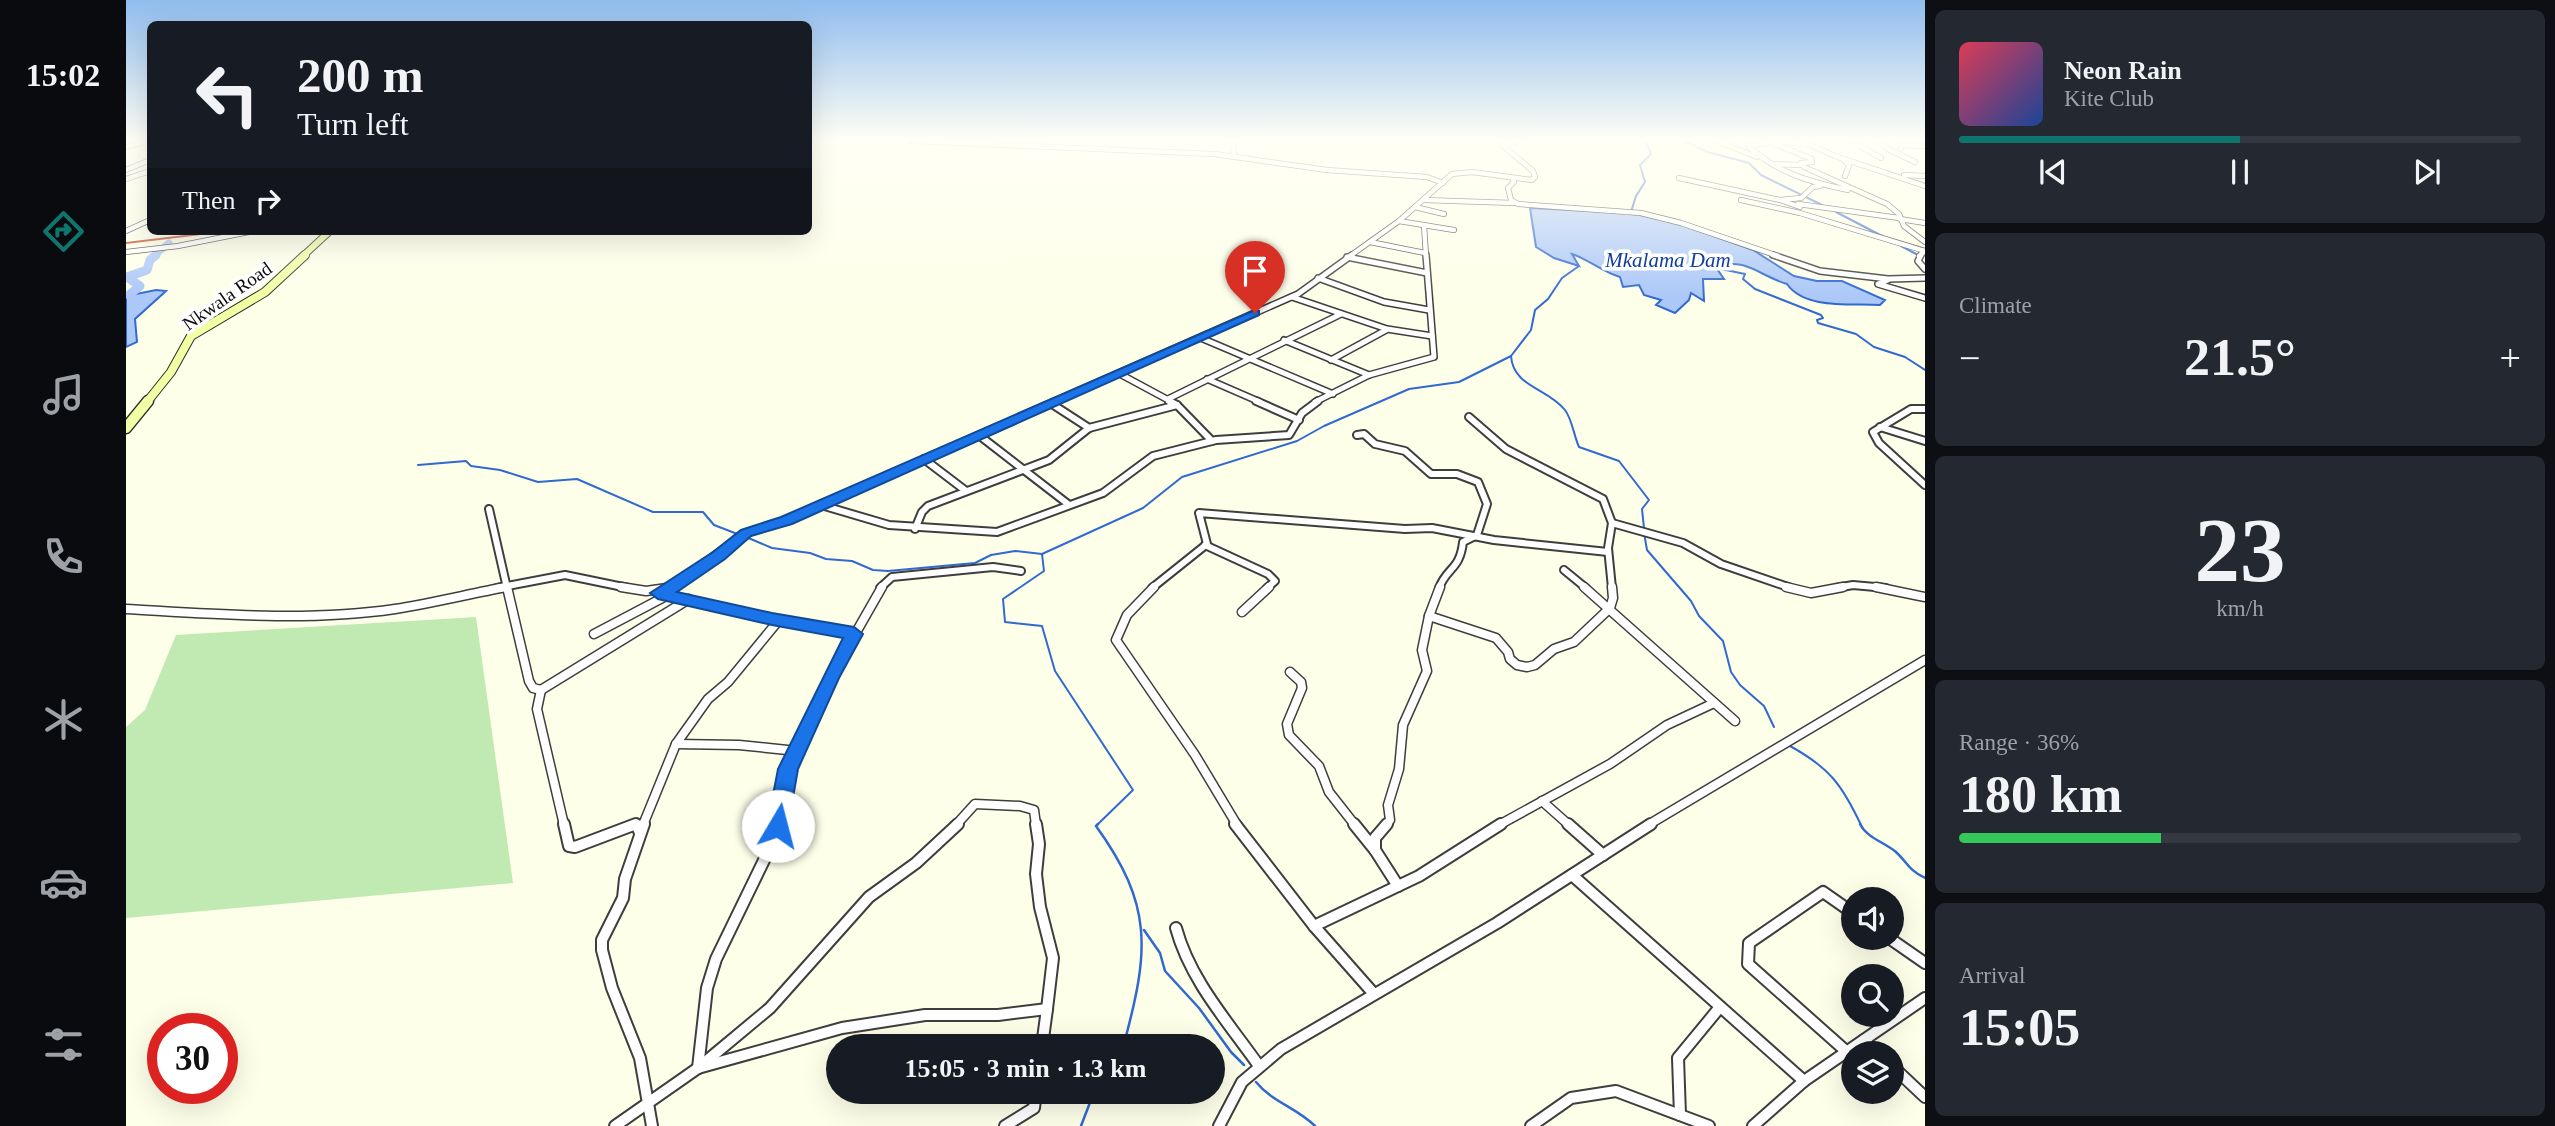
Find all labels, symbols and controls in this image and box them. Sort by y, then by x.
text: 200 m [297,48,424,103]
icon: left [182,49,273,140]
text: Neon Rain [2064,56,2182,85]
text: 15:02 [26,57,100,93]
text: Kite Club [2064,86,2154,111]
text: Turn left [297,106,409,142]
icon: previous [2034,153,2072,191]
icon: pause [2221,153,2259,191]
icon: next [2408,153,2446,191]
icon: right [249,182,287,220]
text: Then [182,186,235,215]
icon: directions [39,207,88,256]
pin [1225,241,1285,313]
water label: Mkalama Dam [1604,248,1731,272]
icon: arrive [1236,252,1274,290]
street label: Nkwala Road [178,257,276,334]
text: Climate [1959,293,2032,318]
text: 21.5° [2184,329,2296,386]
text: − [1959,337,1980,379]
text: + [2500,337,2521,379]
icon: music [39,370,88,419]
text: 23 [2195,500,2286,601]
icon: phone [39,532,88,581]
text: km/h [2216,596,2264,621]
icon: climate [39,695,88,744]
text: Range · 36% [1959,730,2079,755]
text: 180 km [1959,766,2122,823]
position arrow [741,789,815,863]
icon: car [39,858,88,907]
map controls [1841,887,1904,1104]
button: sound [1841,887,1904,950]
text: Arrival [1959,963,2025,988]
button: search [1841,964,1904,1027]
text: 15:05 [1959,999,2080,1056]
speed limit sign: 30 [147,1013,238,1104]
icon: filters [39,1020,88,1069]
button: layers [1841,1041,1904,1104]
text: 15:05 · 3 min · 1.3 km [905,1054,1146,1083]

